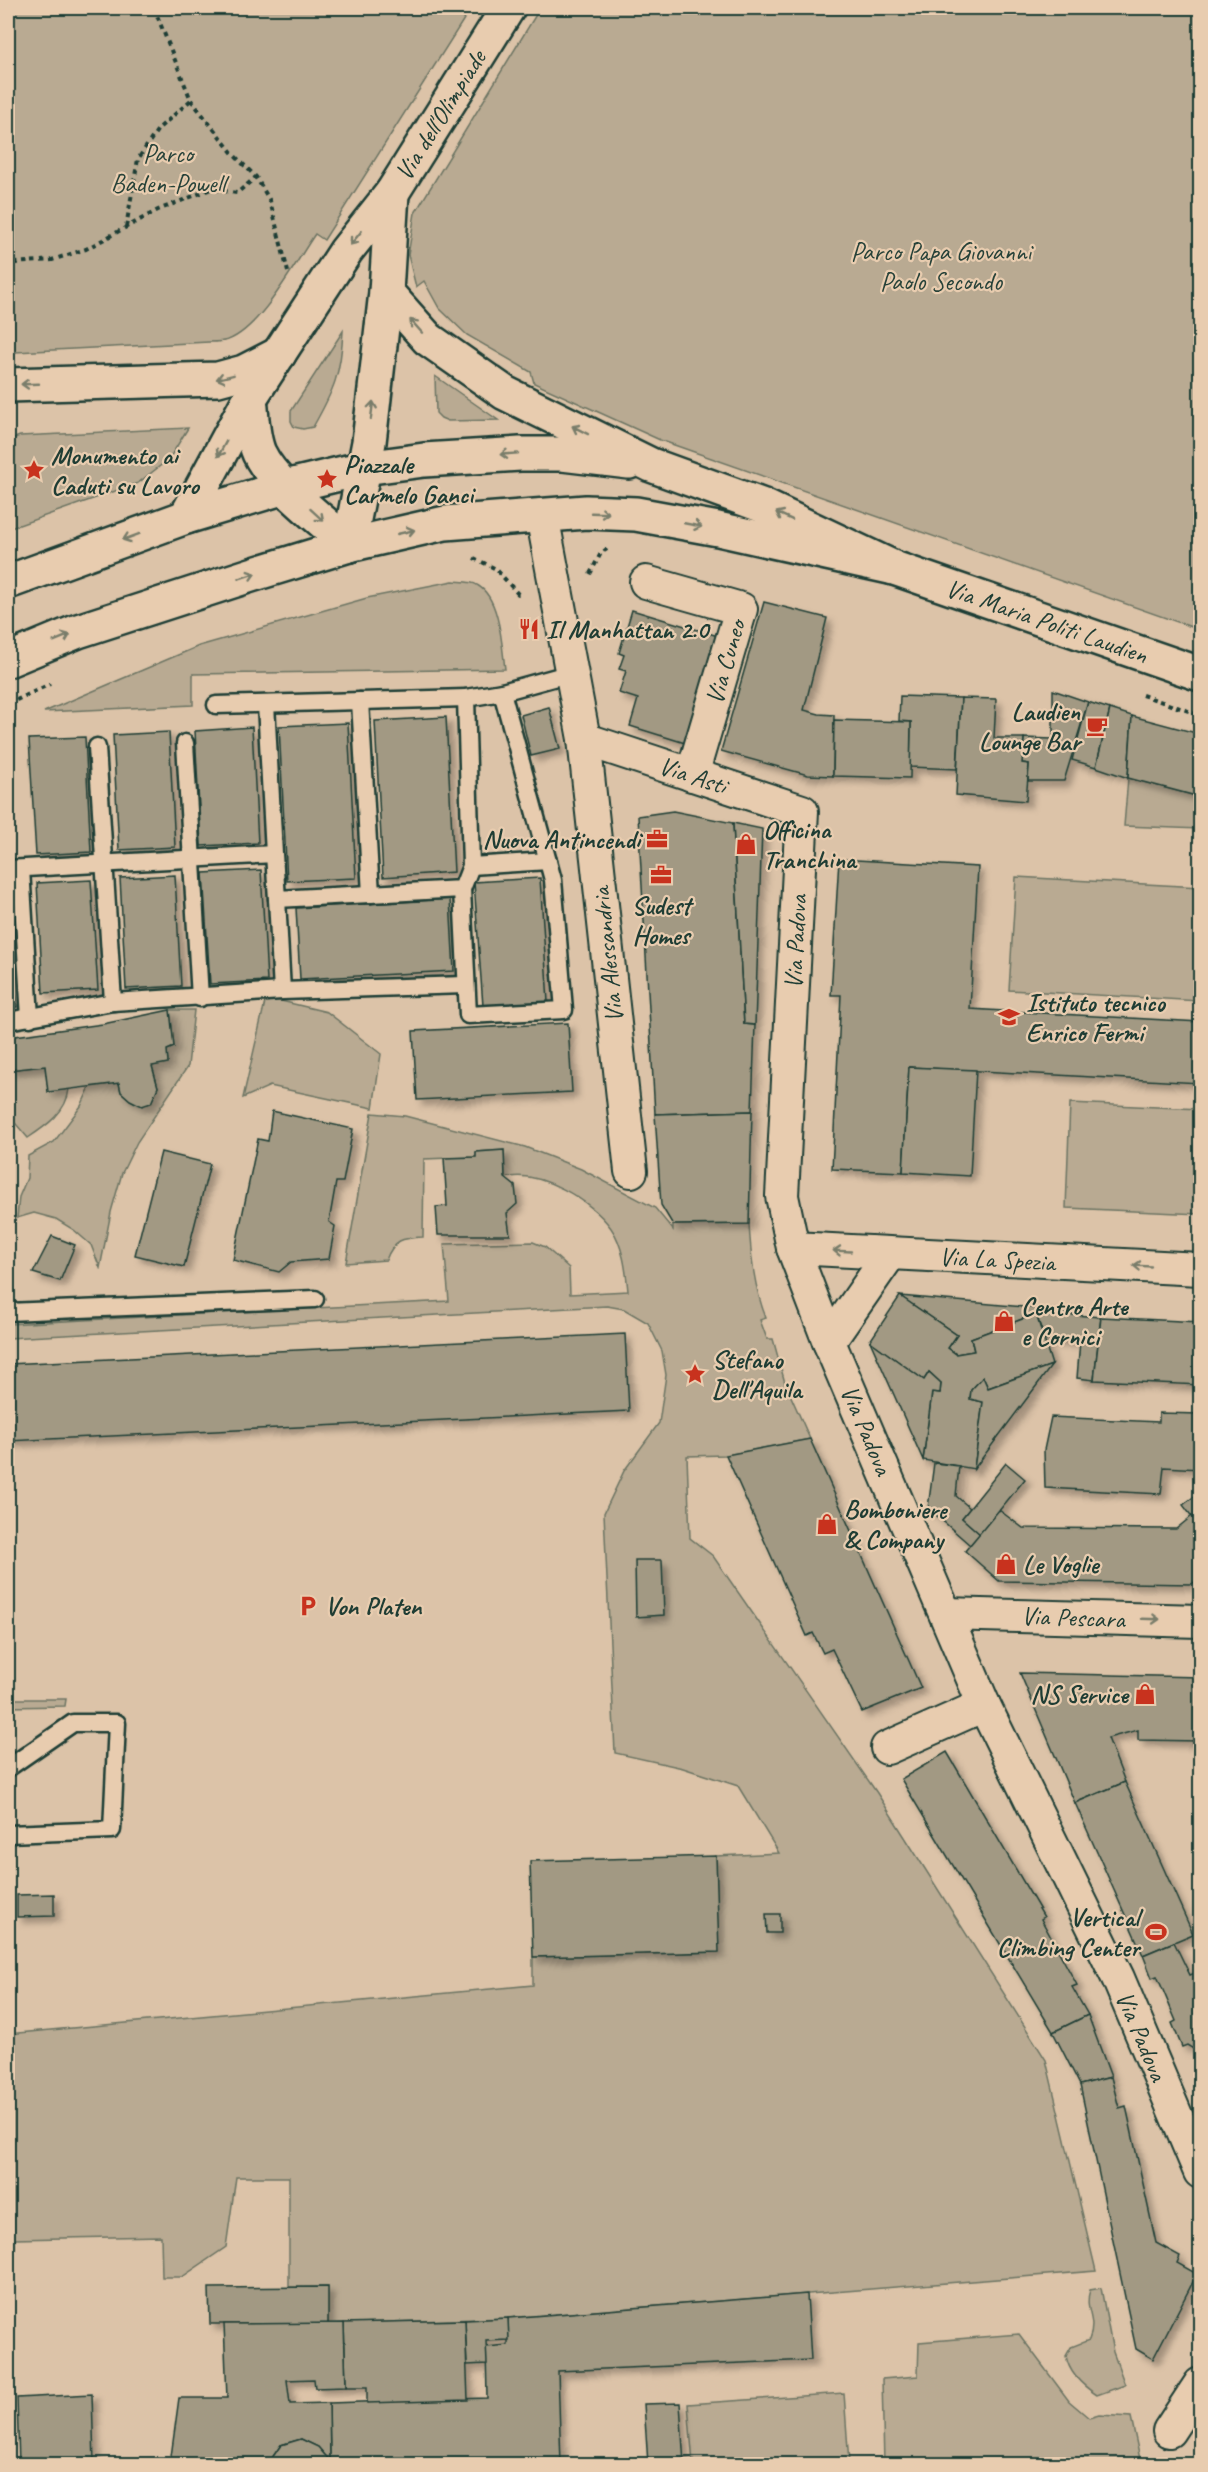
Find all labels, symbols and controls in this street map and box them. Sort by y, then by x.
street label: Via dell'Olimpiade [387,42,495,187]
park label: Parco Baden-Powell [111,137,230,200]
one-way arrow [349,230,362,246]
park label: Parco Papa Giovanni Paolo Secondo [851,235,1034,298]
one-way arrow [409,319,423,334]
one-way arrow [216,371,235,383]
one-way arrow [21,379,41,390]
one-way arrow [367,401,378,421]
one-way arrow [571,423,589,435]
place label: Monumento ai Caduti su Lavoro [51,439,200,502]
one-way arrow [216,440,227,458]
place label: Piazzale Carmelo Ganci [344,448,476,511]
one-way arrow [500,449,520,460]
place icon: Monumento ai Caduti su Lavoro [22,458,46,482]
place icon: Piazzale Carmelo Ganci [315,467,339,491]
one-way arrow [589,507,609,518]
one-way arrow [309,508,324,522]
one-way arrow [775,509,793,521]
one-way arrow [683,520,702,531]
one-way arrow [396,526,415,537]
one-way arrow [122,532,140,543]
one-way arrow [237,570,256,581]
street label: Via Maria Politi Laudien [942,572,1152,672]
place label: Il Manhattan 2.0 [546,613,710,646]
street label: Via Cuneo [698,614,754,708]
restaurant icon: Il Manhattan 2.0 [517,617,541,641]
one-way arrow [52,631,70,642]
place label: Laudien Lounge Bar [979,695,1083,758]
cafe icon: Laudien Lounge Bar [1085,714,1109,738]
street label: Via Asti [655,749,734,803]
place label: Officina Tranchina [763,813,858,876]
place label: Nuova Antincendi [483,823,644,856]
office icon: Nuova Antincendi [645,827,669,851]
shop icon: Officina Tranchina [734,832,758,856]
office icon: Sudest Homes [649,863,673,887]
street label: Via Alessandria [584,883,631,1024]
place label: Sudest Homes [632,889,695,952]
street label: Via Padova [777,892,815,990]
place label: Istituto tecnico Enrico Fermi [1026,986,1166,1049]
school or university icon: Istituto tecnico Enrico Fermi [997,1005,1021,1029]
street label: Via La Spezia [938,1240,1058,1279]
one-way arrow [833,1245,853,1256]
one-way arrow [1133,1261,1153,1272]
place label: Centro Arte e Cornici [1021,1290,1130,1353]
shop icon: Centro Arte e Cornici [992,1309,1016,1333]
place label: Stefano Dell'Aquila [712,1343,804,1406]
place icon: Stefano Dell'Aquila [683,1362,707,1386]
street label: Via Padova [833,1380,901,1482]
place label: Bomboniere & Company [844,1493,949,1556]
shop icon: Bomboniere & Company [815,1512,839,1536]
place label: Le Voglie [1023,1548,1101,1581]
shop icon: Le Voglie [994,1552,1018,1576]
place label: Von Platen [325,1590,422,1623]
parking icon: Von Platen [296,1594,320,1618]
street label: Via Pescara [1021,1599,1127,1636]
one-way arrow [1140,1614,1160,1625]
place label: NS Service [1031,1678,1130,1711]
shop icon: NS Service [1133,1682,1157,1706]
place label: Vertical Climbing Center [997,1901,1144,1964]
sports icon: Vertical Climbing Center [1144,1920,1168,1944]
street label: Via Padova [1108,1986,1176,2088]

